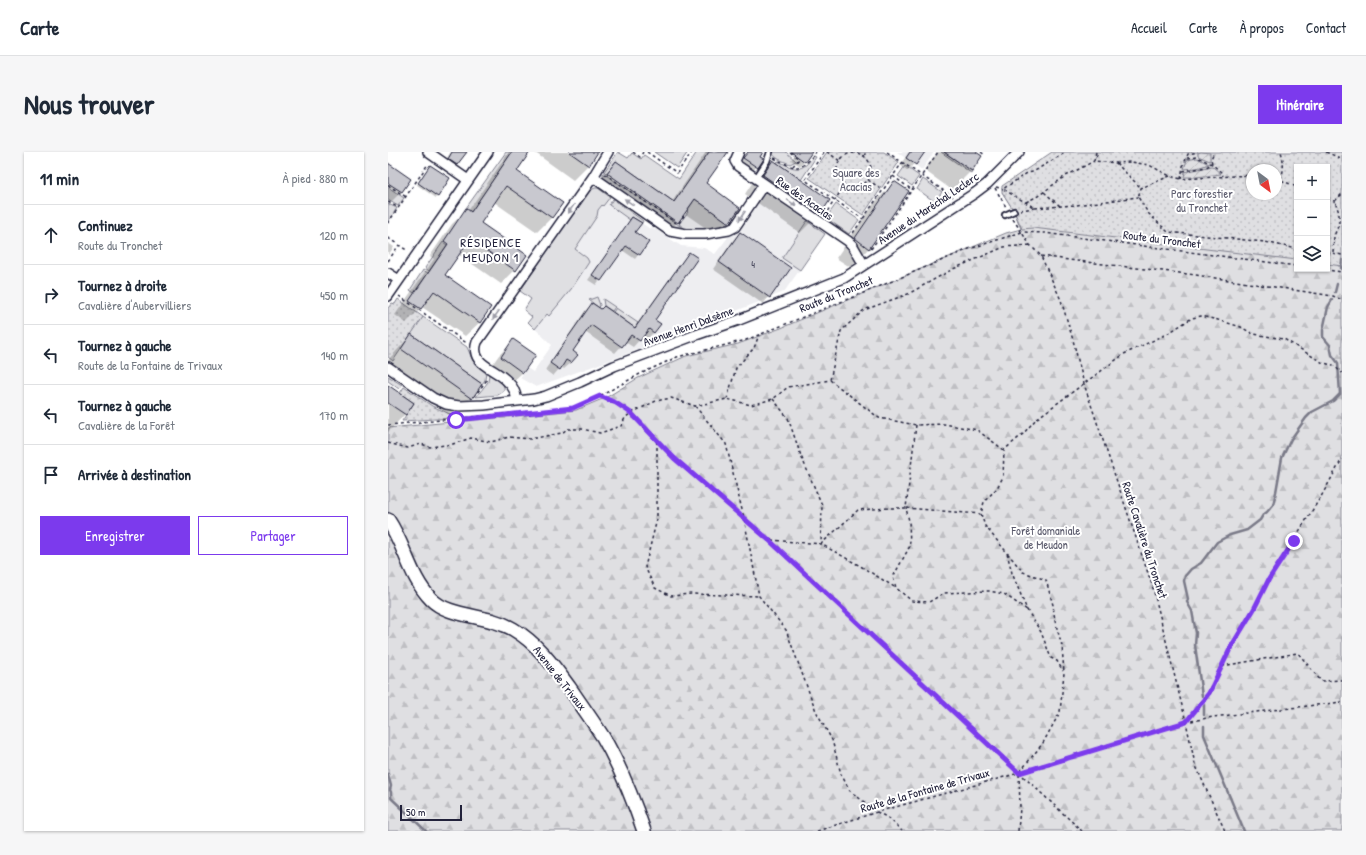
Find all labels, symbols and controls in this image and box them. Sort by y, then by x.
text: Carte [20,15,59,41]
text: Accueil [1131,18,1167,37]
text: Carte [1189,18,1218,37]
text: À propos [1240,18,1284,37]
text: Contact [1306,18,1346,37]
text: Nous trouver [24,85,155,123]
button: Itinéraire [1258,85,1342,124]
park label: Square des Acacias [833,164,880,195]
north arrow [1246,164,1282,200]
map controls [1294,164,1330,272]
button: + [1294,164,1330,200]
text: 11 min [40,167,79,190]
street label: Avenue du Maréchal Leclerc [874,168,982,248]
text: À pied · 880 m [282,169,348,187]
street label: Rue des Acacias [773,172,837,224]
park label: Parc forestier du Tronchet [1171,185,1233,216]
one-way arrow [623,198,634,206]
one-way arrow [787,199,797,207]
button: − [1294,200,1330,236]
one-way arrow [567,204,575,214]
one-way arrow [739,211,746,222]
text: Continuez [78,215,133,236]
icon: ahead [40,224,62,246]
text: 120 m [320,226,348,244]
street label: Route du Tronchet [1122,226,1203,252]
district label: RÉSIDENCE MEUDON 1 [460,233,522,266]
text: Route du Tronchet [78,236,163,254]
button: layers [1294,236,1330,272]
house number: 4 [751,258,755,271]
street label: Route du Tronchet [797,271,876,317]
text: Tournez à droite [78,275,167,296]
icon: right [40,284,62,306]
text: 450 m [320,286,348,304]
text: Cavalière d'Aubervilliers [78,296,191,314]
street label: Avenue Henri Dalsème [640,302,736,350]
one-way arrow [492,310,500,320]
text: Tournez à gauche [78,335,171,356]
icon: left [40,344,62,366]
text: 140 m [321,346,348,364]
text: Route de la Fontaine de Trivaux [78,356,223,374]
text: Tournez à gauche [78,395,171,416]
icon: left [40,404,62,426]
text: 170 m [319,406,348,424]
route start [447,411,465,429]
text: Cavalière de la Forêt [78,416,175,434]
icon: arrive [40,464,62,486]
text: Arrivée à destination [78,464,191,485]
street label: Route Cavalière du Tronchet [1118,480,1172,601]
button: Enregistrer [40,516,190,555]
button: Partager [198,516,348,555]
park label: Forêt domaniale de Meudon [1011,522,1081,553]
route end [1285,532,1303,550]
street label: Avenue de Trivaux [529,642,591,714]
street label: Route de la Fontaine de Trivaux [858,763,992,817]
scale bar [400,803,462,822]
text: 50 m [406,805,426,819]

